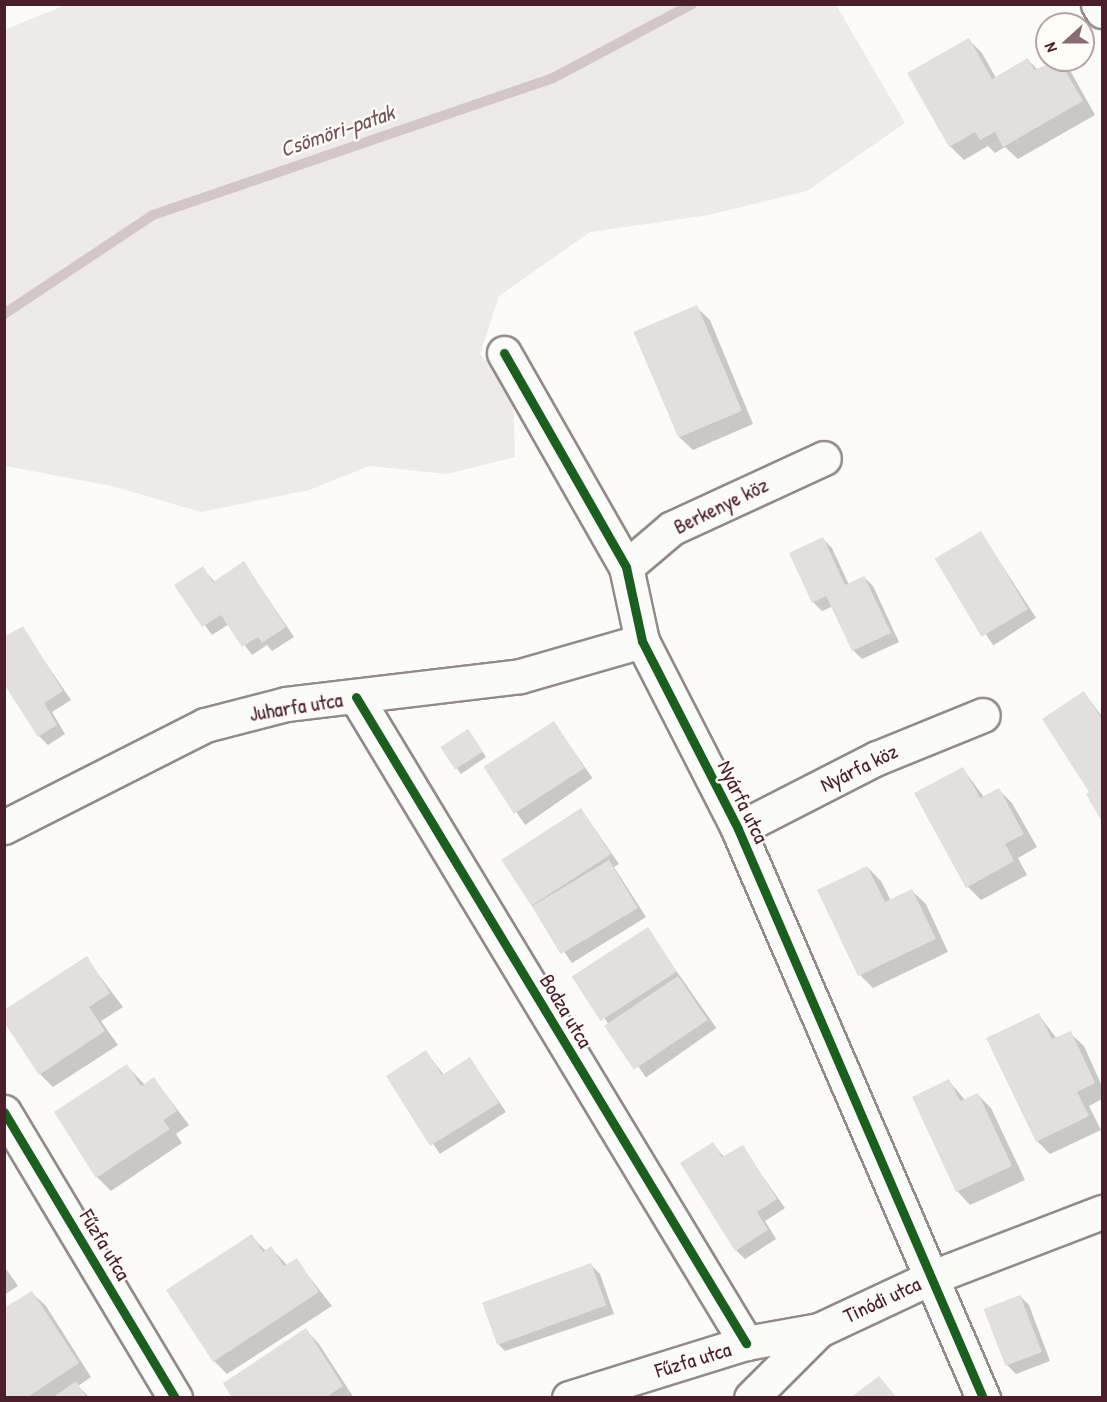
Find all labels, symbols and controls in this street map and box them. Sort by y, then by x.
north arrow [1035,12,1095,72]
text: N [1038,40,1062,56]
water label: Csömöri-patak [277,99,397,163]
street label: Berkenye köz [670,472,772,540]
street label: Juharfa utca [248,687,344,727]
street label: Nyárfa köz [816,738,902,798]
street label: Nyárfa utca [712,756,774,848]
street label: Bodza utca [534,970,598,1052]
street label: Fűzfa utca [74,1205,136,1285]
street label: Tinódi utca [839,1271,925,1329]
street label: Fűzfa utca [652,1337,734,1383]

